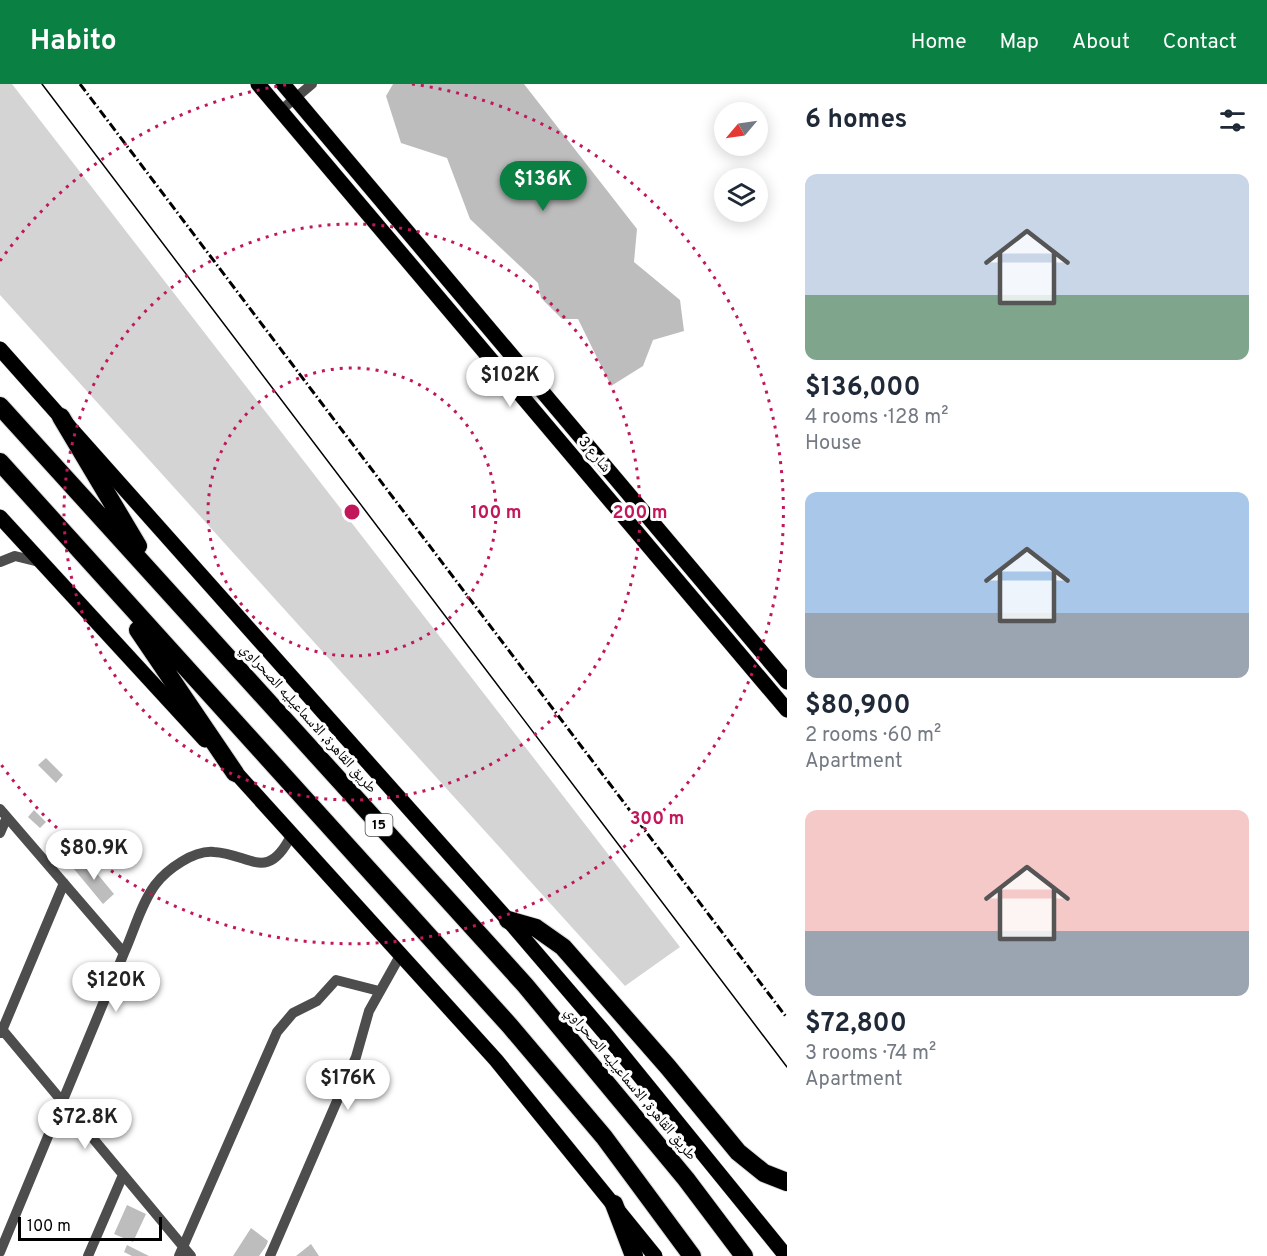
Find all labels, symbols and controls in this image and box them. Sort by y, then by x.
text: Habito [30,24,117,60]
text: Home [911,29,967,56]
text: Map [1000,29,1039,56]
text: About [1072,29,1130,56]
text: Contact [1163,29,1237,56]
north arrow [714,102,768,156]
map controls [714,102,768,222]
text: 6 homes [805,104,907,137]
icon: filters [1216,104,1249,137]
pin: $136K [501,161,585,212]
text: $136K [514,167,572,193]
button: layers [714,168,768,222]
icon: home [973,213,1081,321]
pin: $102K [468,357,552,408]
text: $102K [480,363,540,389]
text: $136,000 [805,372,921,405]
text: 4 rooms · 128 m² [805,405,948,431]
text: House [805,431,861,457]
street label: شارع 3 [574,433,615,477]
centre of rings [342,502,362,522]
text: 100 m [470,502,522,525]
text: 200 m [612,502,668,525]
icon: home [973,531,1081,639]
street label: طريق القاهرة, الاسماعيليه الصحراوي [235,640,380,798]
text: $80,900 [805,690,911,723]
text: 2 rooms · 60 m² [805,723,941,749]
text: Apartment [805,749,903,775]
text: 300 m [630,808,684,831]
road number: 15 [366,814,392,836]
pin: $80.9K [45,830,143,881]
text: $80.9K [60,836,128,862]
icon: home [973,849,1081,957]
pin: $120K [74,962,158,1013]
text: $120K [86,968,146,994]
street label: طريق القاهرة, الاسماعيليه الصحراوي [559,1003,700,1165]
text: $72,800 [805,1008,907,1041]
text: 3 rooms · 74 m² [805,1041,936,1067]
pin: $176K [306,1060,390,1111]
text: $176K [320,1066,376,1092]
text: Apartment [805,1067,903,1093]
pin: $72.8K [36,1099,134,1150]
text: $72.8K [52,1105,118,1131]
scale bar [18,1214,162,1242]
text: 100 m [27,1217,71,1237]

